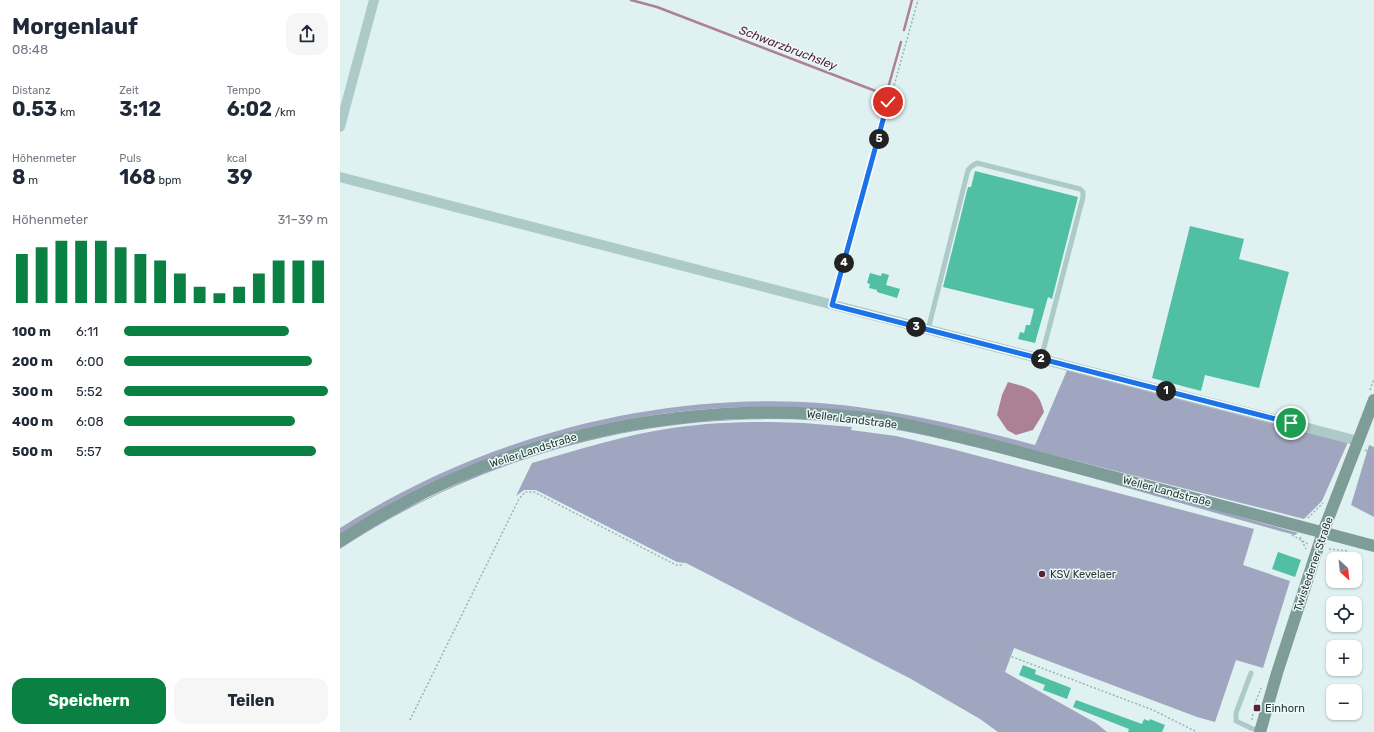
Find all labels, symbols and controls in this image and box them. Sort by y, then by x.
text: Morgenlauf [12,13,138,40]
button: share [286,13,328,55]
water label: Schwarzbruchsley [737,23,839,73]
text: 08:48 [12,42,48,57]
text: Distanz [12,84,50,97]
text: Zeit [119,84,139,97]
text: Tempo [227,84,261,97]
pin [871,85,905,119]
icon: check [877,91,899,113]
text: 0.53 [12,97,57,121]
text: 3:12 [119,97,161,121]
text: 6:02 [227,97,272,121]
text: km [57,106,75,119]
text: /km [272,106,296,119]
pin: 5 [869,129,889,149]
text: 5 [875,132,883,145]
text: Höhenmeter [12,152,76,165]
text: Puls [119,152,141,165]
text: kcal [227,152,247,165]
text: 8 [12,165,26,189]
text: 168 [119,165,156,189]
text: 39 [227,165,253,189]
text: m [26,174,38,187]
text: bpm [156,174,181,187]
text: Höhenmeter [12,212,88,227]
text: 31–39 m [277,212,328,227]
pin: 4 [834,253,854,273]
text: 4 [840,256,848,269]
pin: 3 [906,317,926,337]
text: 3 [912,320,920,333]
text: 100 m [12,324,51,339]
text: 6:11 [76,324,98,339]
pin: 2 [1031,349,1051,369]
text: 2 [1037,352,1045,365]
text: 200 m [12,354,53,369]
text: 6:00 [76,354,104,369]
pin: 1 [1156,381,1176,401]
text: 300 m [12,384,53,399]
text: 5:52 [76,384,102,399]
text: 1 [1163,384,1169,397]
pin [1274,406,1308,440]
street label: Weller Landstraße [806,407,898,431]
icon: arrive [1280,412,1302,434]
text: 400 m [12,414,53,429]
text: 6:08 [76,414,104,429]
street label: Weller Landstraße [488,430,578,471]
text: 500 m [12,444,53,459]
text: 5:57 [76,444,101,459]
street label: Weller Landstraße [1121,473,1213,510]
street label: Twistedener Straße [1291,515,1336,613]
north arrow [1326,552,1362,588]
map controls [1326,552,1362,720]
place label: KSV Kevelaer [1050,568,1117,581]
marker: KSV Kevelaer [1037,569,1047,579]
button: locate [1326,596,1362,632]
button: + [1326,640,1362,676]
button: Speichern [12,678,166,724]
button: Teilen [174,678,328,724]
button: − [1326,684,1362,720]
place label: Einhorn [1265,702,1305,715]
marker: Einhorn [1252,703,1262,713]

